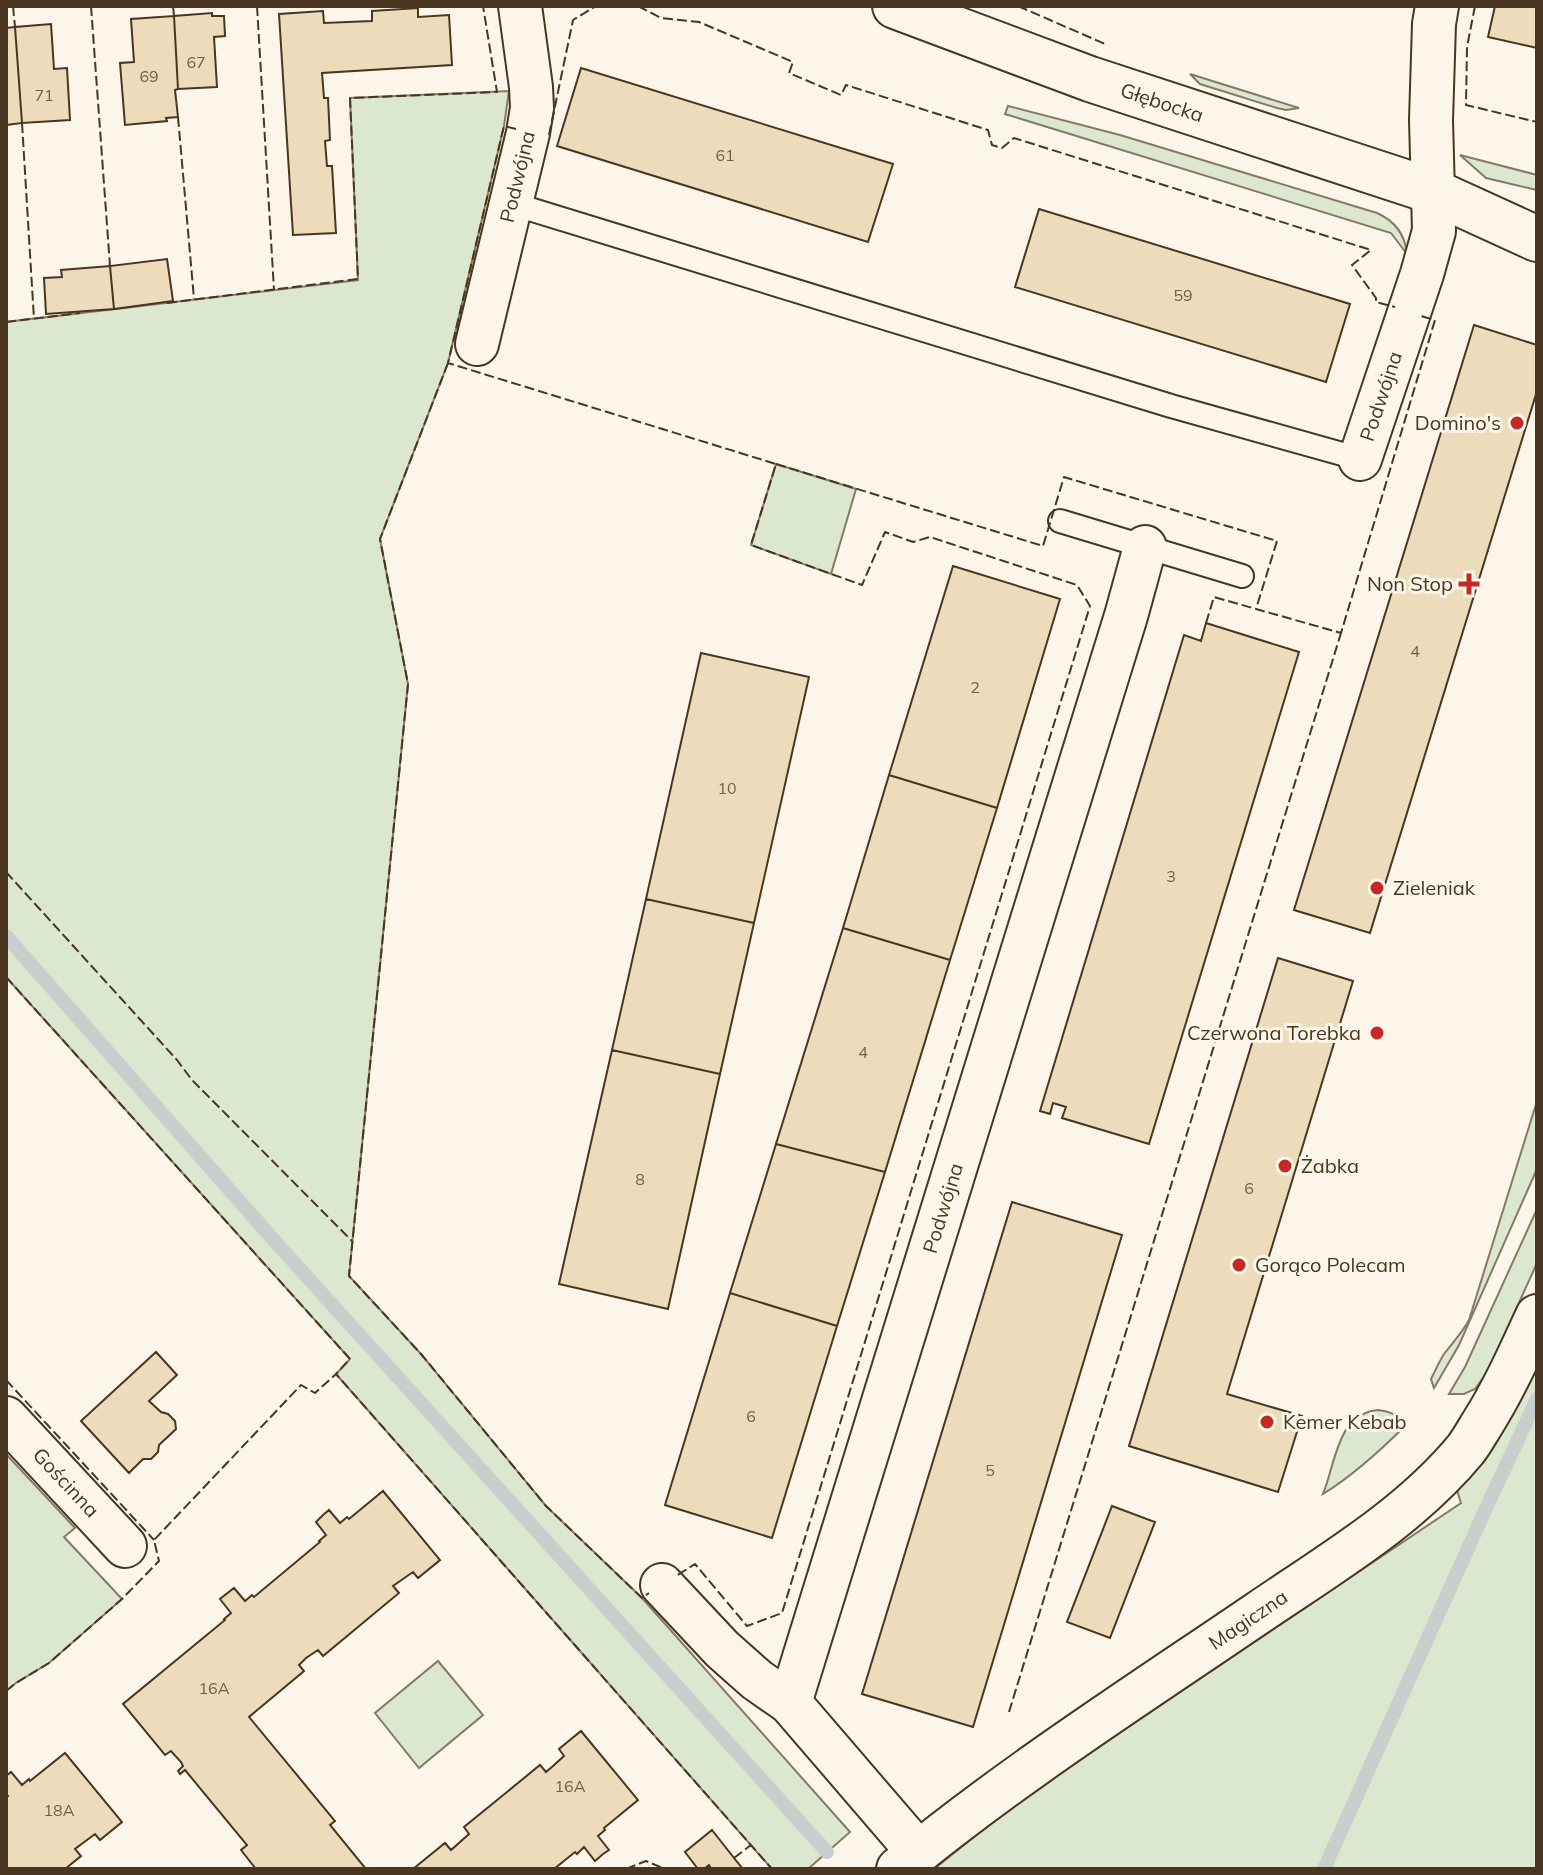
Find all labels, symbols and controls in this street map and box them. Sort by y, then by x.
house number: 67 [186,52,206,72]
house number: 69 [139,66,159,86]
street label: Głębocka [1118,77,1207,127]
house number: 71 [34,85,54,105]
street label: Podwójna [494,128,540,225]
house number: 61 [715,145,735,165]
house number: 59 [1173,285,1193,305]
street label: Podwójna [1354,348,1407,444]
place label: Domino's [1415,410,1501,435]
marker: Domino's [1508,414,1526,432]
place label: Non Stop [1367,571,1453,596]
marker: Non Stop [1460,575,1478,593]
house number: 4 [1410,641,1420,661]
house number: 2 [970,677,980,697]
house number: 10 [717,778,737,798]
house number: 3 [1166,866,1176,886]
place label: Zieleniak [1393,875,1476,900]
marker: Zieleniak [1368,879,1386,897]
place label: Czerwona Torebka [1187,1020,1361,1045]
marker: Czerwona Torebka [1368,1024,1386,1042]
house number: 4 [858,1042,868,1062]
place label: Żabka [1301,1153,1359,1178]
marker: Żabka [1276,1157,1294,1175]
street label: Podwójna [917,1160,968,1256]
house number: 8 [635,1169,645,1189]
house number: 6 [1244,1178,1254,1198]
place label: Gorąco Polecam [1255,1252,1406,1277]
marker: Gorąco Polecam [1230,1256,1248,1274]
house number: 6 [746,1406,756,1426]
place label: Kemer Kebab [1283,1409,1407,1434]
marker: Kemer Kebab [1258,1413,1276,1431]
street label: Gościnna [28,1442,105,1522]
house number: 5 [985,1460,995,1480]
street label: Magiczna [1204,1584,1292,1655]
house number: 16A [199,1678,230,1698]
house number: 16A [555,1776,586,1796]
house number: 18A [44,1800,75,1820]

